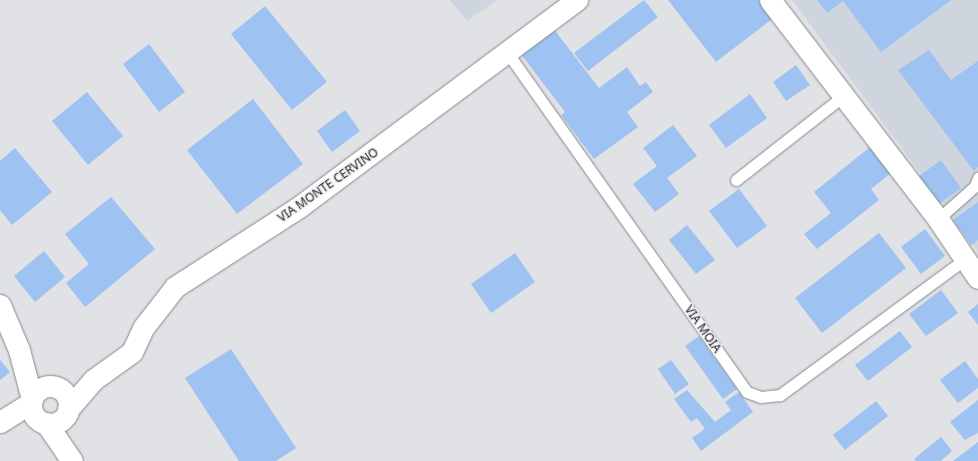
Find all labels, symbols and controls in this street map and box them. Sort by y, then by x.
street label: VIA MONTE CERVINO [275,145,381,225]
street label: VIA MOIA [682,303,724,355]

